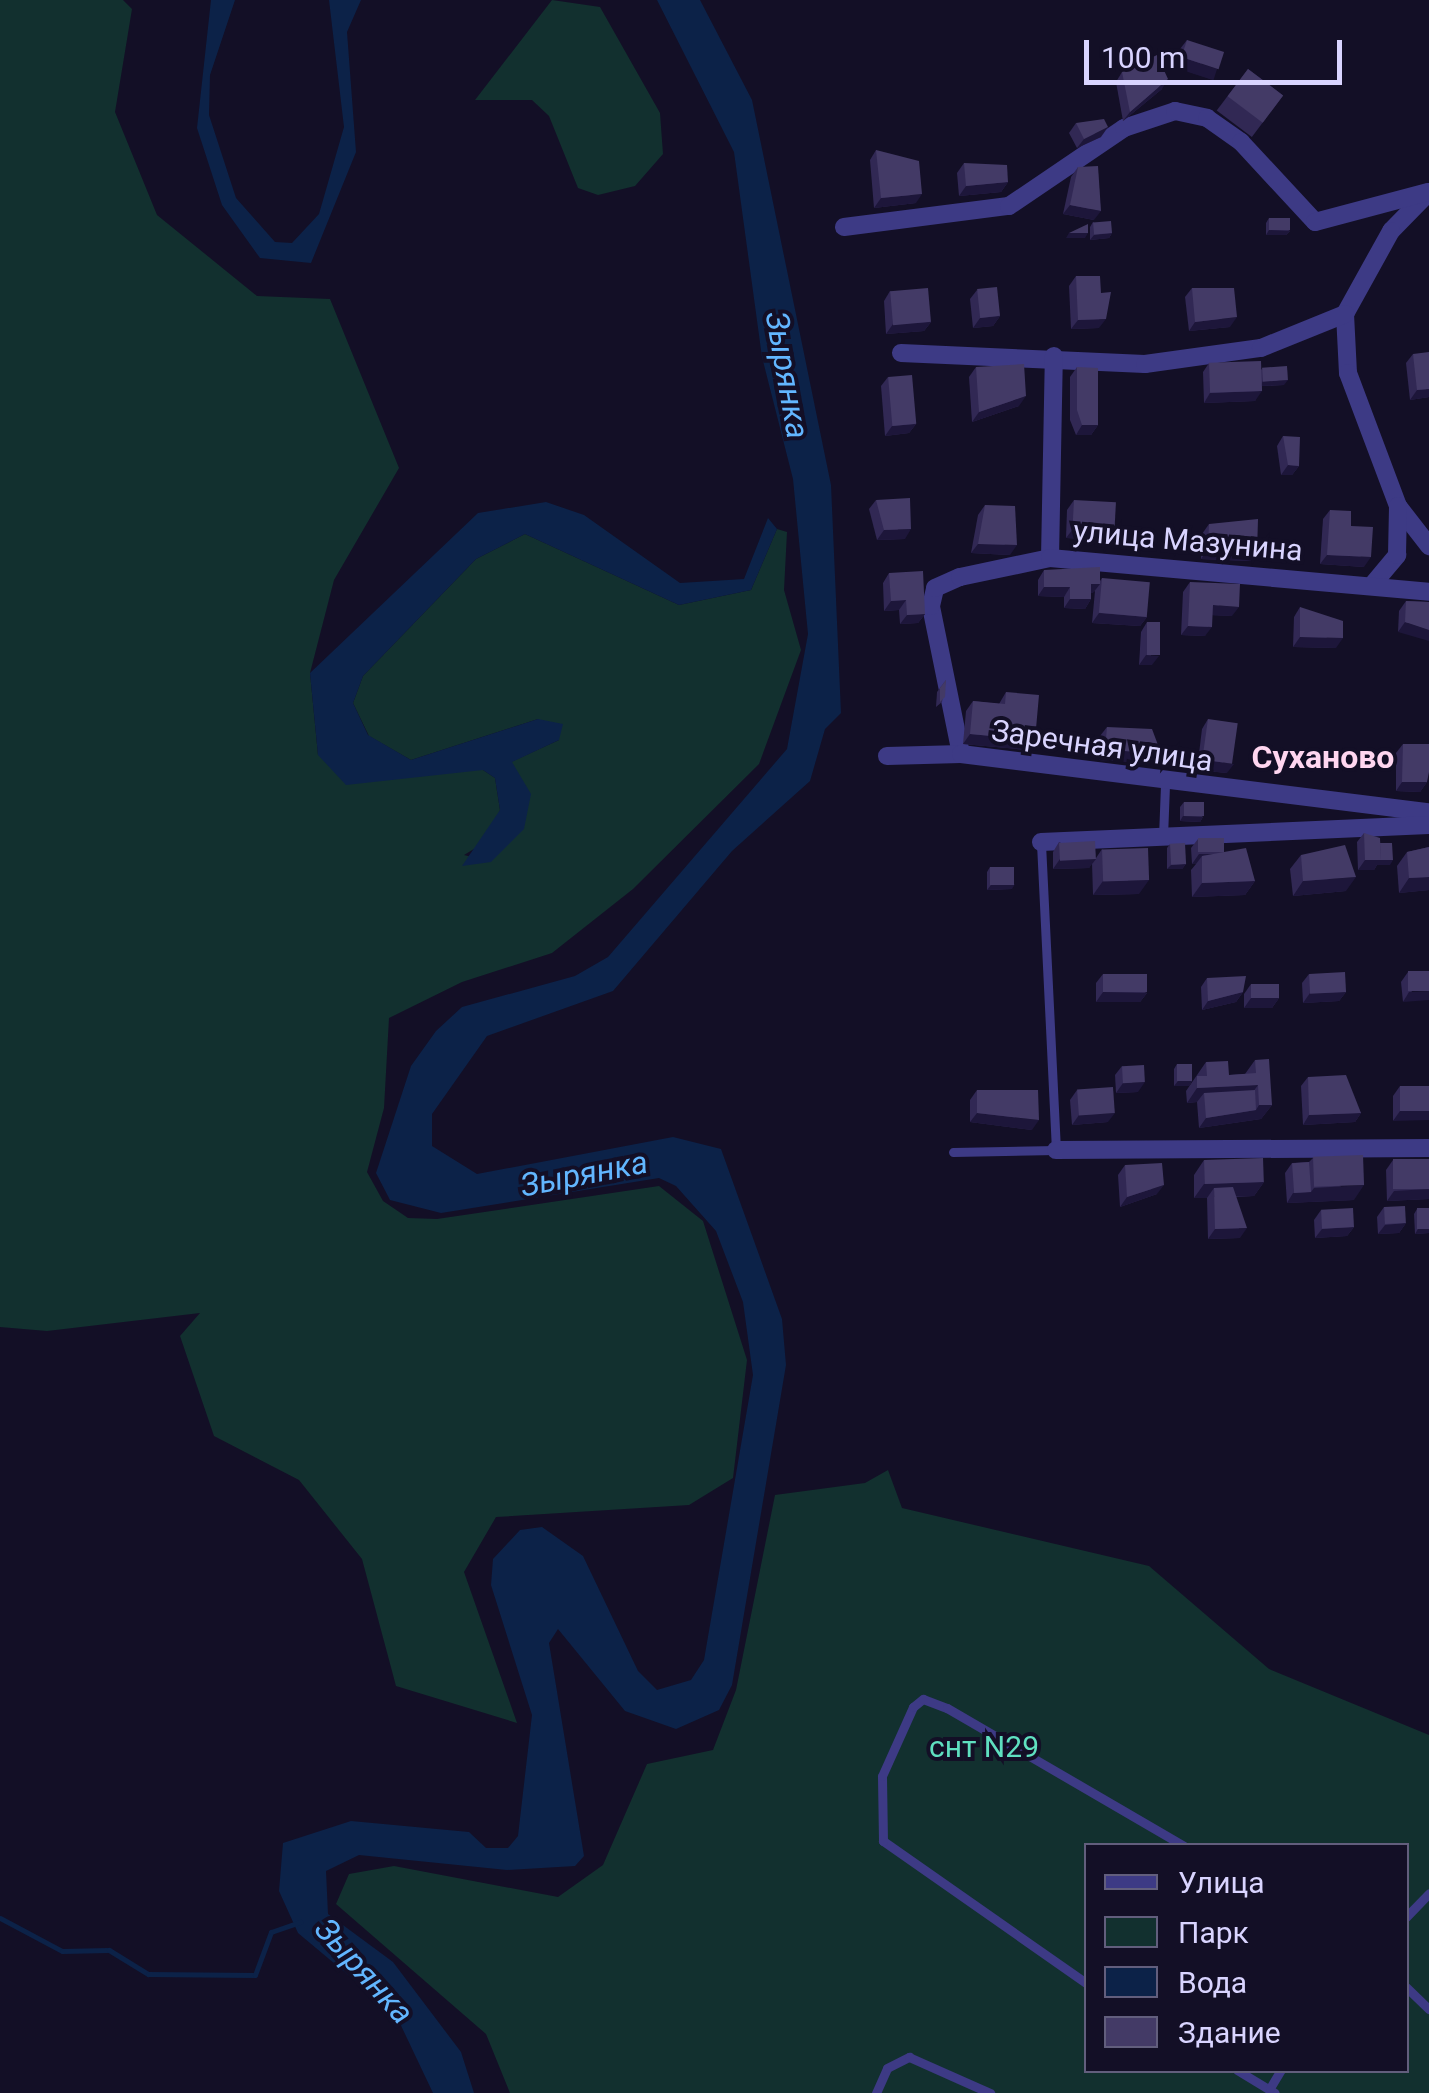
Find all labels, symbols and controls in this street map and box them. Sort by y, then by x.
scale bar [1089,20,1346,82]
text: 100 m [1101,40,1185,75]
water label: Зырянка [757,308,817,442]
street label: улица Мазунина [1072,513,1304,569]
street label: Заречная улица [989,713,1215,779]
district label: Суханово [1252,738,1394,776]
water label: Зырянка [517,1143,651,1205]
park label: снт N29 [929,1729,1039,1765]
legend [1084,1843,1409,2073]
text: Улица [1178,1865,1265,1900]
water label: Зырянка [307,1910,421,2032]
text: Парк [1178,1915,1249,1950]
text: Вода [1178,1965,1247,2000]
text: Здание [1178,2015,1281,2050]

